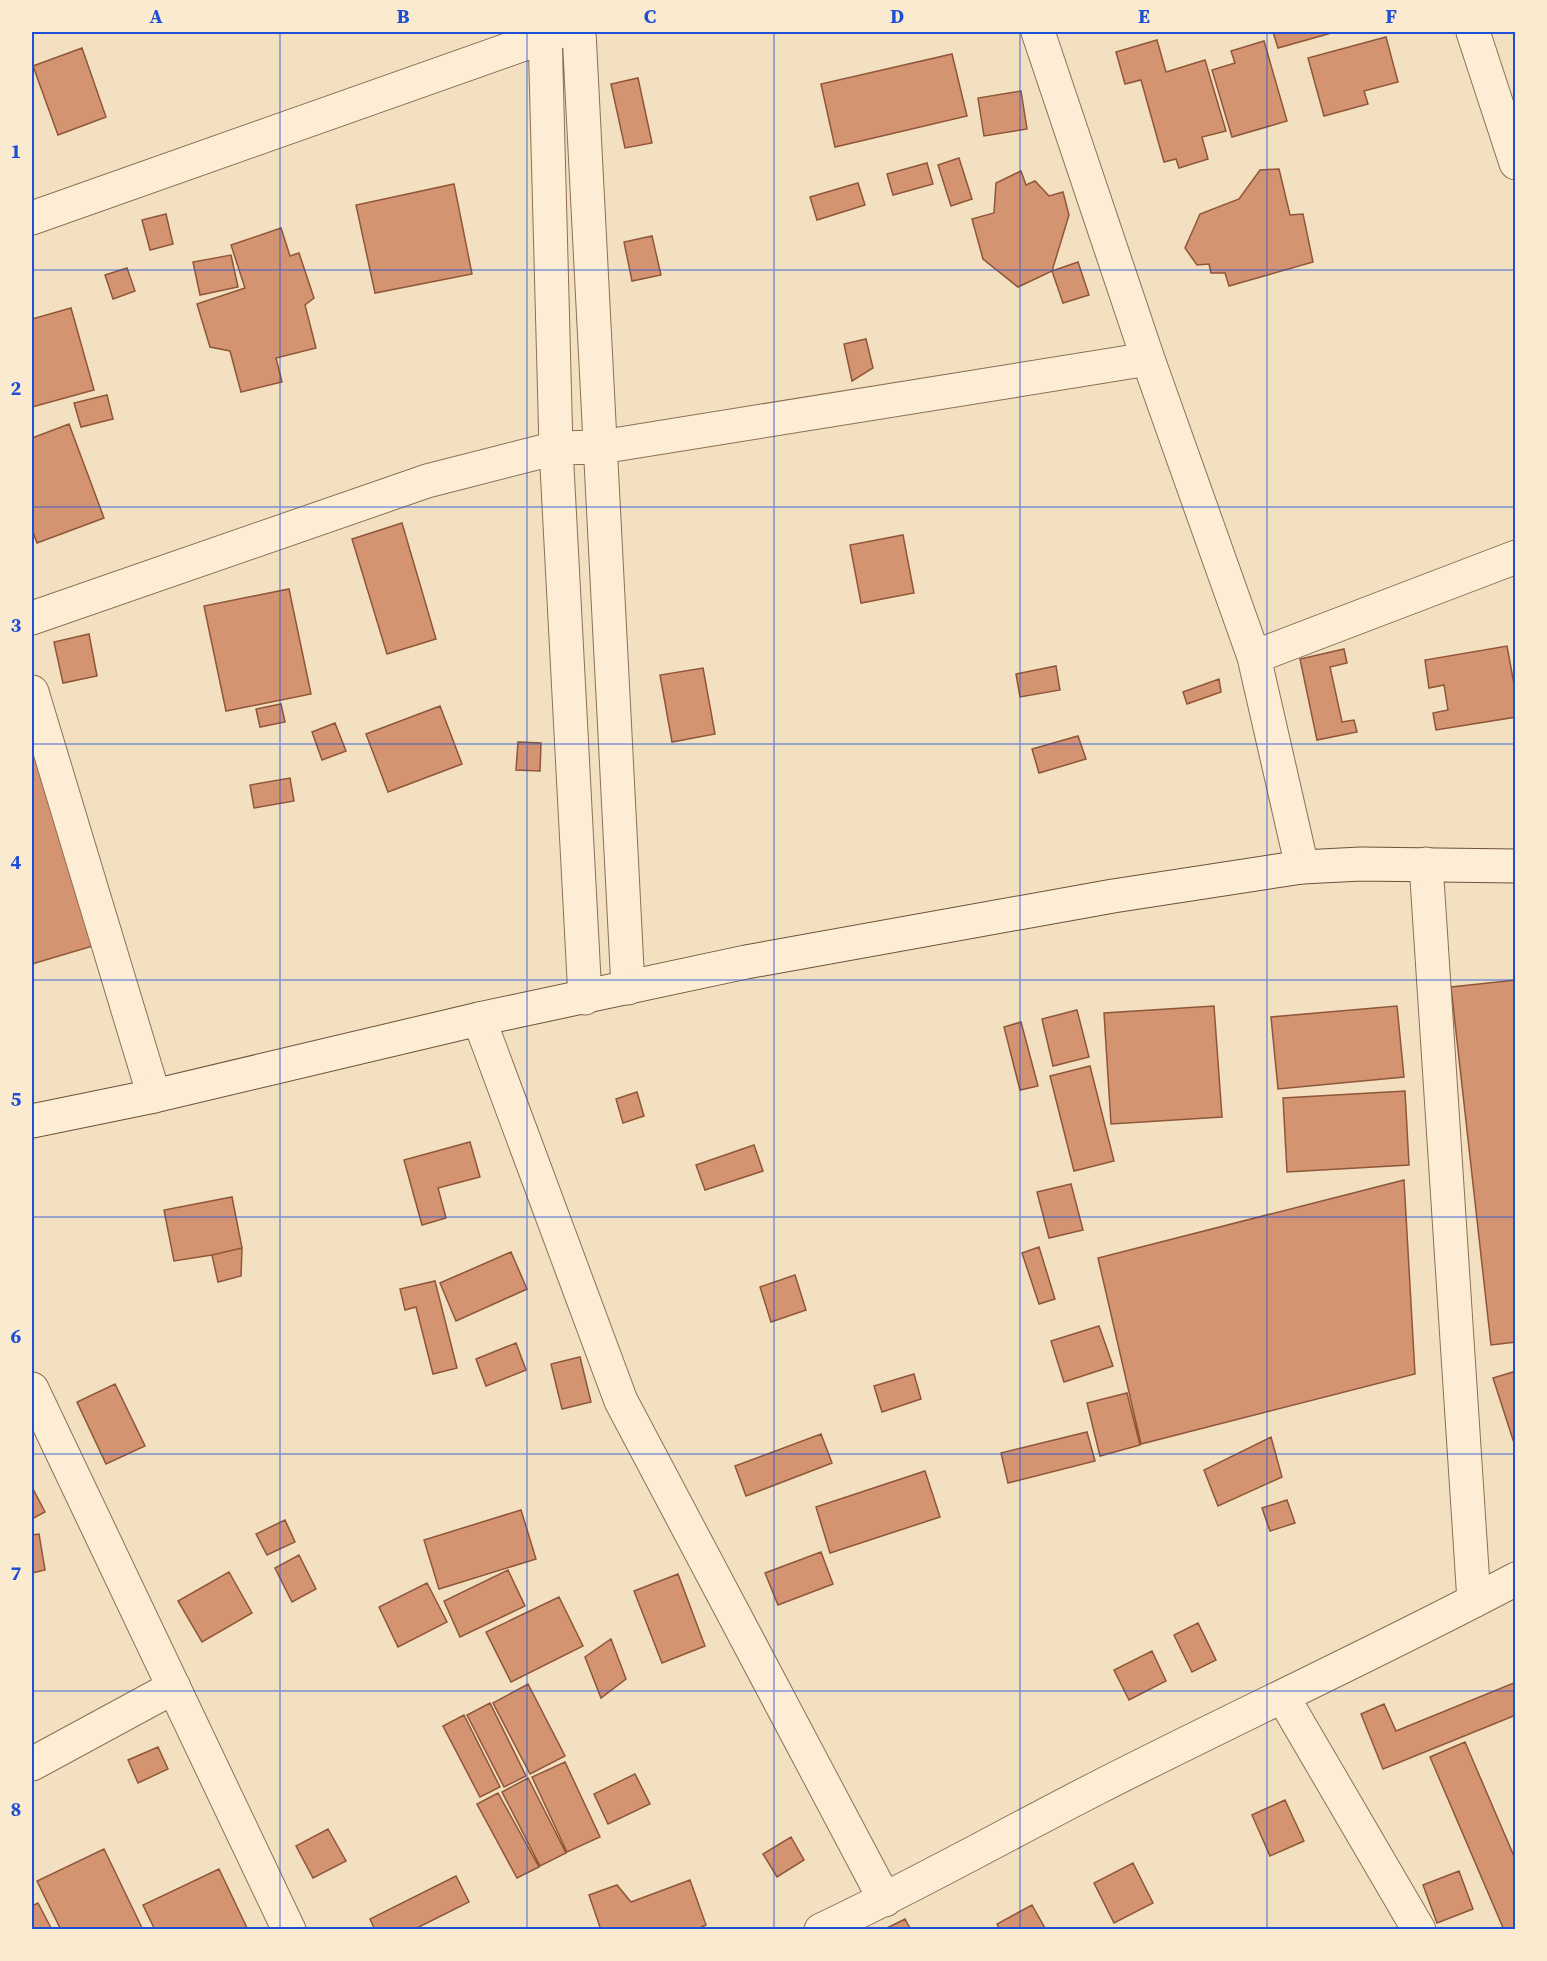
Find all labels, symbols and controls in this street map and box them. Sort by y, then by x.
text: A [149,2,163,30]
text: B [396,2,410,30]
text: C [644,2,656,30]
text: D [890,2,904,30]
text: E [1138,2,1150,30]
text: F [1385,2,1397,30]
text: 1 [11,137,21,165]
text: 2 [11,374,22,402]
text: 3 [11,611,22,639]
text: 4 [11,848,22,876]
text: 5 [11,1085,22,1113]
text: 6 [11,1322,22,1350]
text: 7 [11,1559,22,1587]
text: 8 [11,1795,21,1823]

